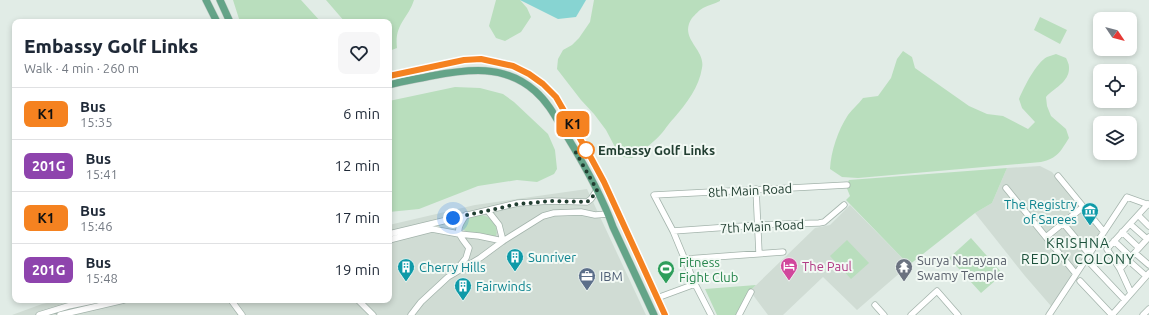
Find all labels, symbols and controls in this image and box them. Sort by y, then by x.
north arrow [1093,12,1137,56]
map controls [1093,12,1137,160]
button: heart [338,32,380,74]
text: Embassy Golf Links [24,35,198,57]
text: Walk · 4 min · 260 m [24,61,139,75]
button: locate [1093,64,1137,108]
text: Bus [80,98,106,115]
text: 6 min [343,105,380,122]
text: K1 [37,106,55,122]
line badge: K1 [555,111,591,137]
text: 15:35 [80,115,113,129]
text: K1 [564,116,582,132]
button: layers [1093,116,1137,160]
marker: Embassy Golf Links [577,141,595,159]
place label: Embassy Golf Links [598,143,715,157]
text: Bus [85,150,111,167]
text: 12 min [334,157,380,174]
text: 201G [32,158,65,174]
text: 15:41 [85,167,118,181]
street label: 8th Main Road [708,181,792,199]
place label: The Registry of Sarees [1004,197,1077,226]
museum icon: The Registry of Sarees [1080,201,1100,226]
text: Bus [80,202,106,219]
your location [443,208,463,228]
text: 17 min [334,209,380,226]
text: K1 [37,210,55,226]
street label: 7th Main Road [720,217,804,235]
text: 15:46 [80,219,113,233]
district label: KRISHNA REDDY COLONY [1021,235,1135,267]
building icon: Sunriver [505,247,525,272]
place label: Sunriver [528,250,576,264]
place label: Surya Narayana Swamy Temple [917,253,1007,282]
text: Bus [85,254,111,271]
place label: Fitness Fight Club [679,255,738,284]
hotel icon: The Paul [779,256,799,281]
building icon: Cherry Hills [396,257,416,282]
temple icon: Surya Narayana Swamy Temple [894,257,914,282]
sports icon: Fitness Fight Club [656,259,676,284]
place label: The Paul [802,259,853,273]
place label: Cherry Hills [419,260,486,274]
text: 19 min [334,261,380,278]
text: 201G [32,262,65,278]
office icon: IBM [577,266,597,291]
place label: IBM [600,269,623,283]
text: 15:48 [85,271,118,285]
building icon: Fairwinds [453,276,473,301]
place label: Fairwinds [476,279,532,293]

